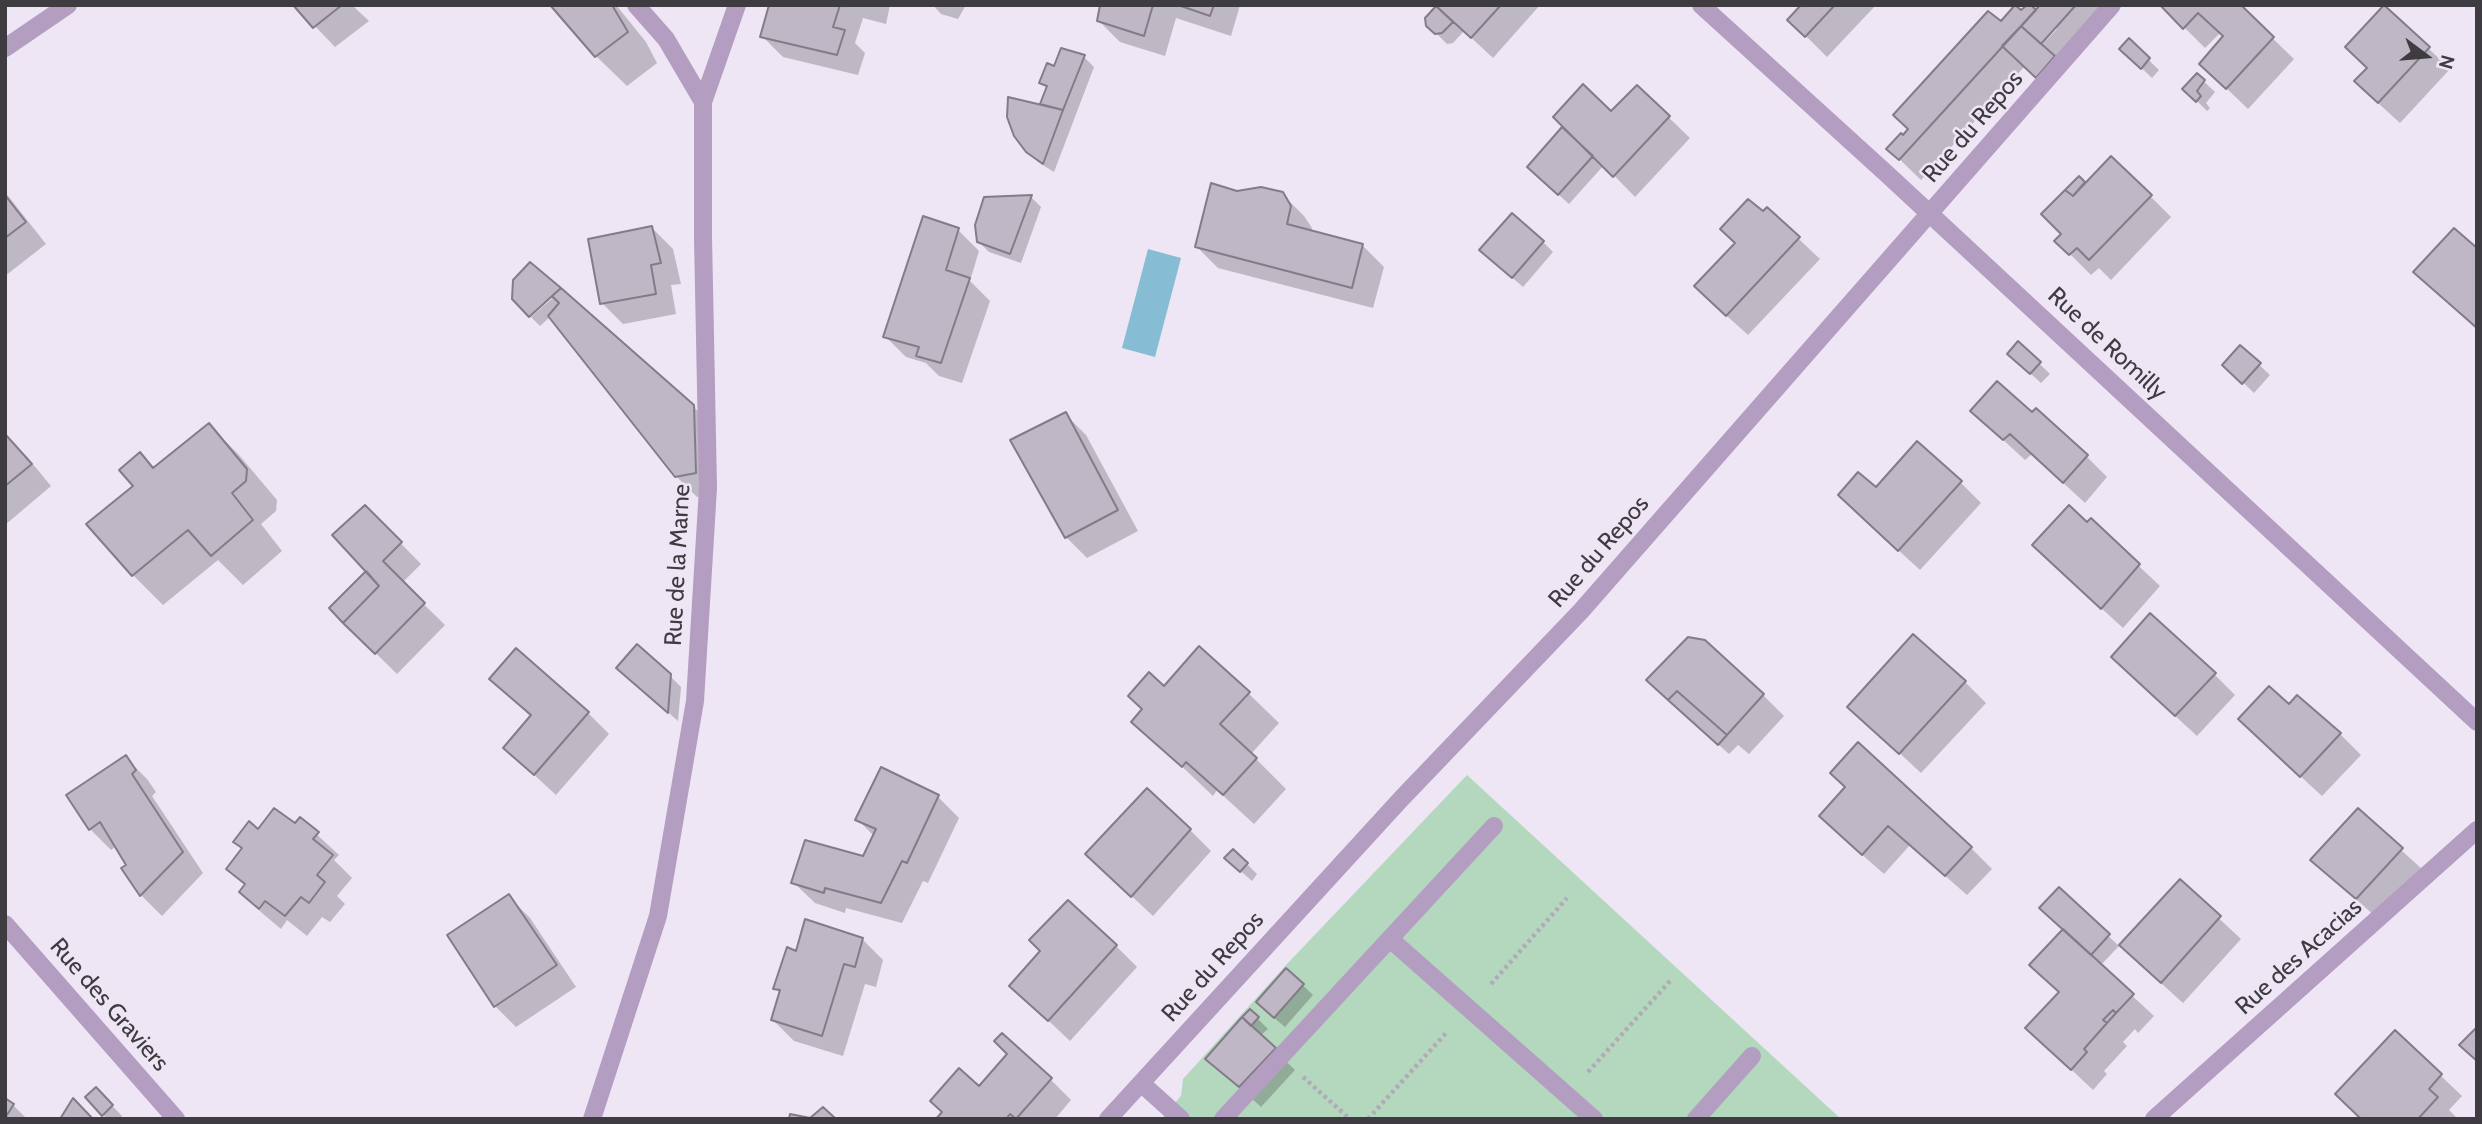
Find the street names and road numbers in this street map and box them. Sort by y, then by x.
street label: Rue du Repos [1917,65,2029,189]
street label: Rue de Romilly [2042,282,2172,406]
street label: Rue de la Marne [659,483,697,647]
street label: Rue du Repos [1543,490,1655,614]
street label: Rue des Acacias [2230,893,2368,1021]
street label: Rue du Repos [1156,906,1270,1028]
street label: Rue des Graviers [43,933,175,1077]

